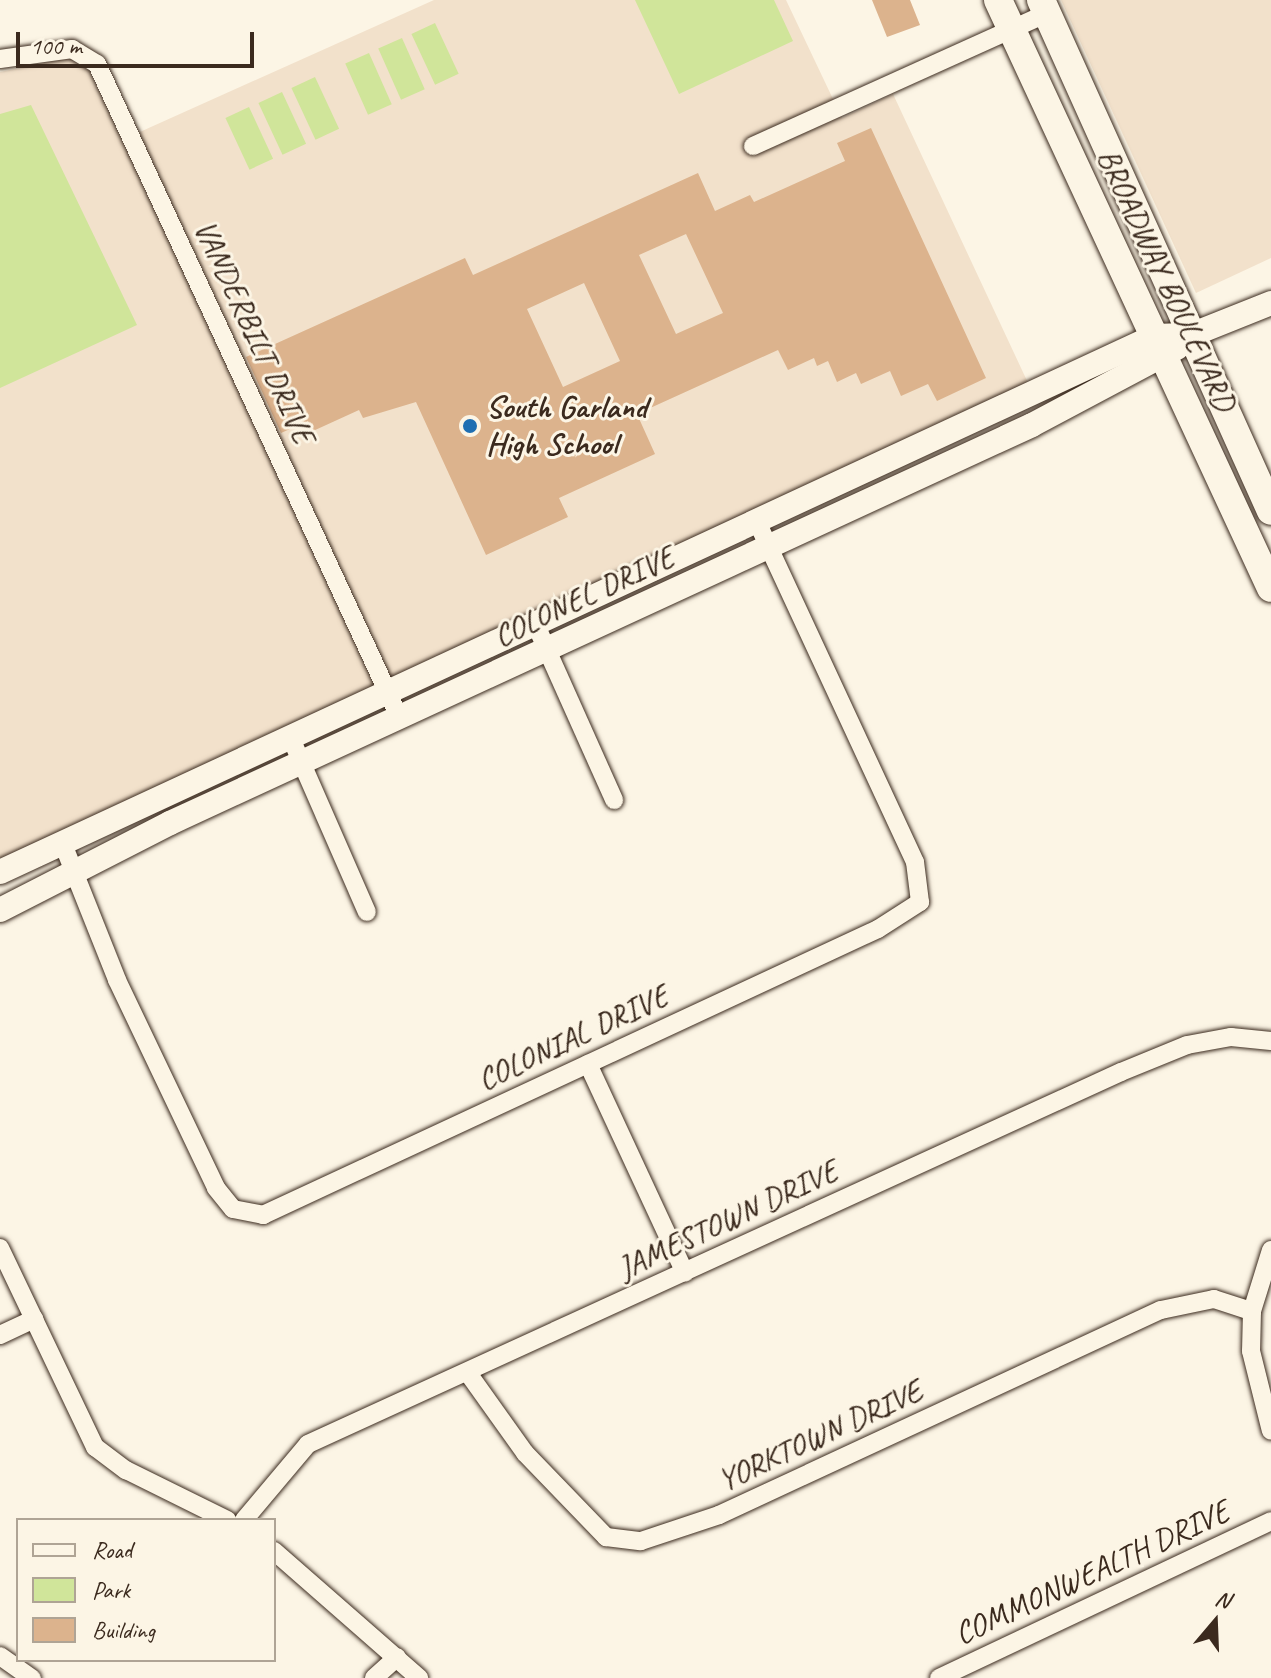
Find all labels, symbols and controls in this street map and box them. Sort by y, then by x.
scale bar [20,16,258,66]
text: 100 m [30,31,82,61]
street label: BROADWAY BOULEVARD [1088,142,1244,418]
street label: VANDERBILT DRIVE [185,214,323,450]
place label: South Garland High School [486,389,646,464]
marker: South Garland High School [461,417,479,435]
street label: COLONEL DRIVE [487,538,681,656]
street label: COLONIAL DRIVE [471,977,675,1099]
street label: JAMESTOWN DRIVE [612,1152,844,1288]
street label: YORKTOWN DRIVE [712,1372,928,1500]
street label: COMMONWEALTH DRIVE [949,1493,1235,1653]
legend [16,1518,276,1662]
text: Road [92,1535,132,1565]
text: Park [92,1575,130,1605]
north arrow [1175,1582,1255,1662]
text: Building [92,1615,155,1645]

